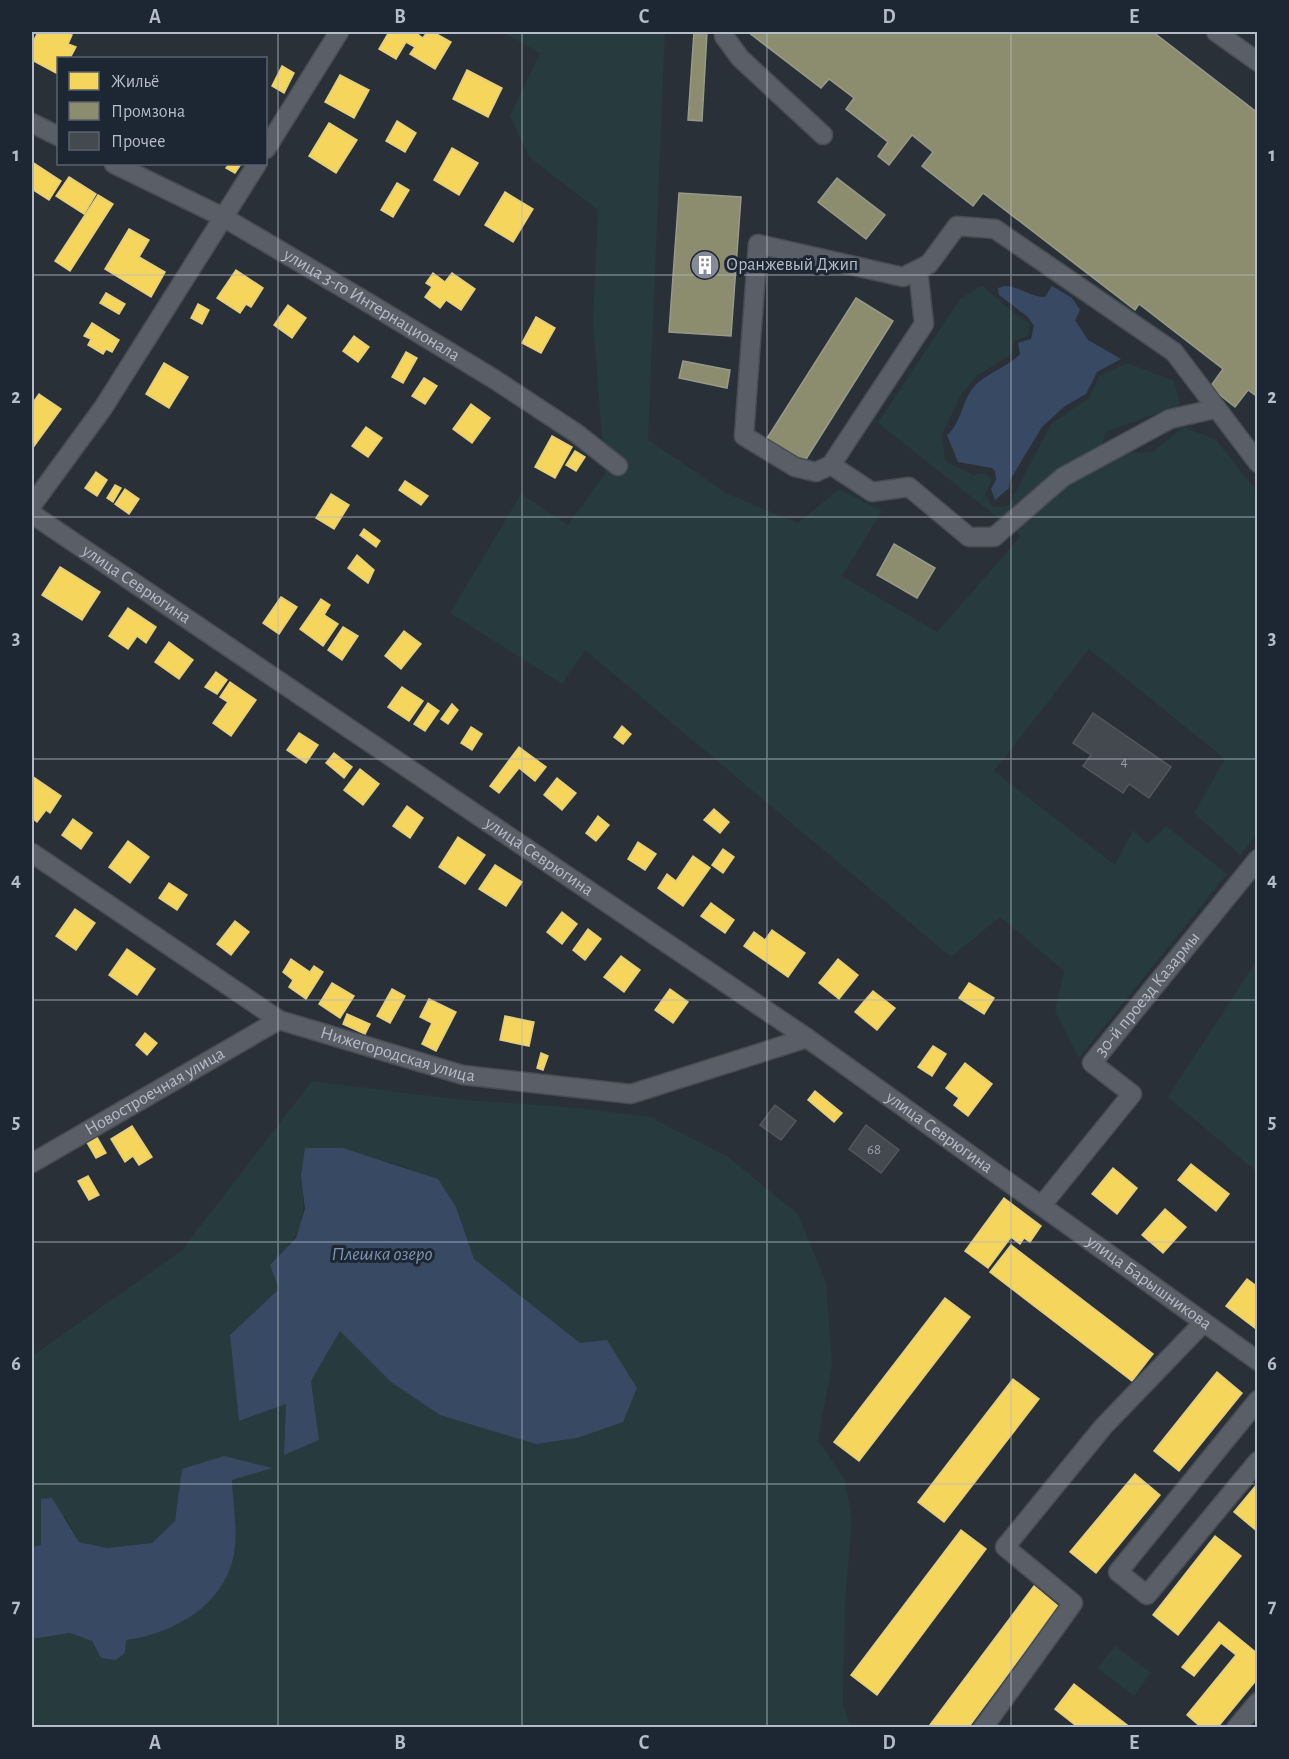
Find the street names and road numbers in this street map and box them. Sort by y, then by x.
street label: улица 3-го Интернационала [279,245,463,365]
street label: улица Севрюгина [78,541,194,628]
street label: улица Севрюгина [481,813,596,900]
street label: 30-й проезд Казармы [1092,929,1204,1060]
street label: Нижегородская улица [318,1024,476,1085]
street label: Новостроечная улица [82,1044,228,1139]
street label: улица Севрюгина [882,1088,996,1177]
street label: улица Барышникова [1082,1232,1215,1333]

